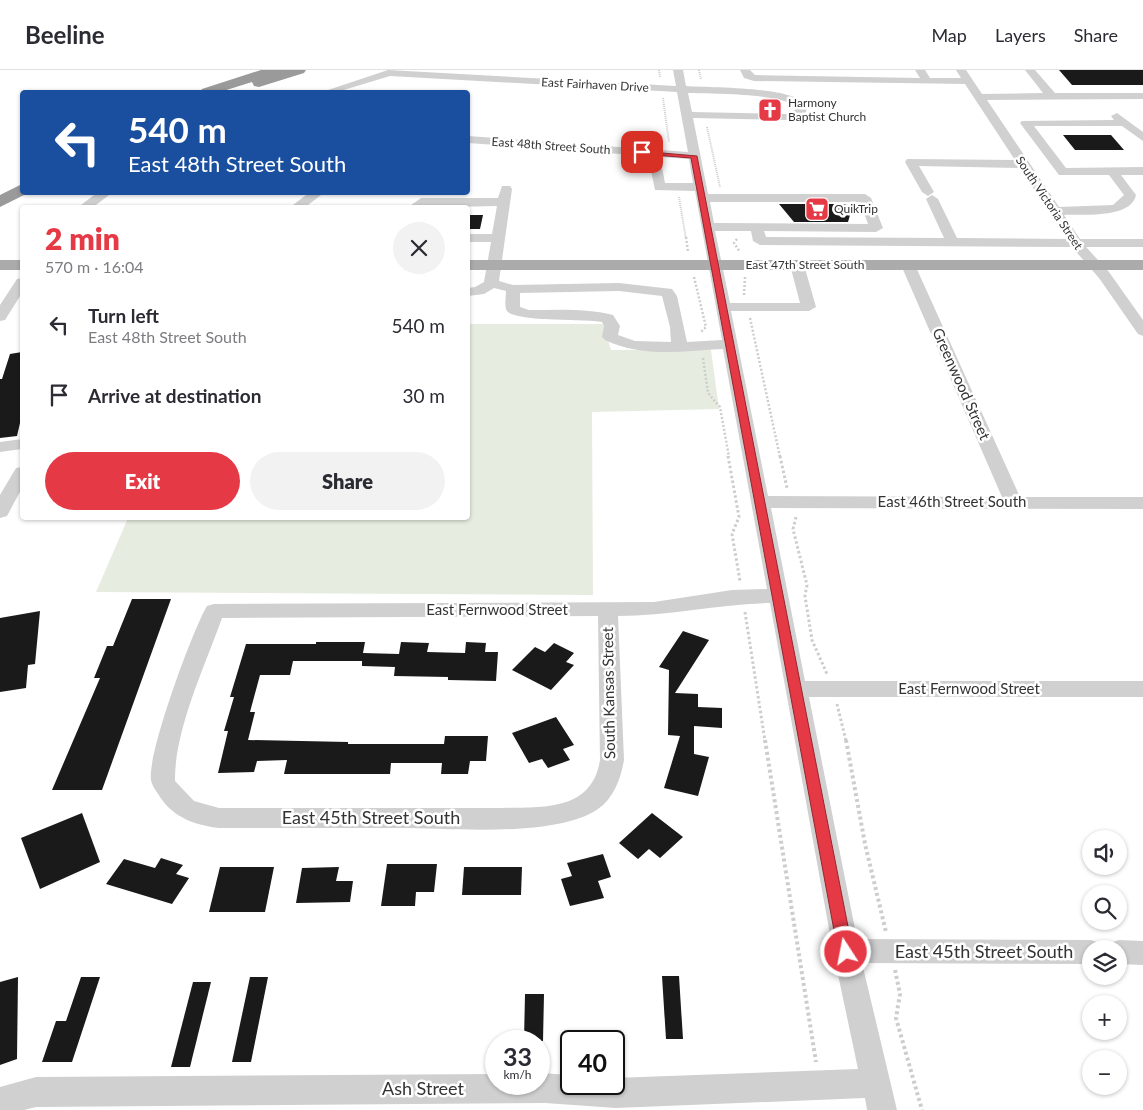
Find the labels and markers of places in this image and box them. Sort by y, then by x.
place label: Harmony Baptist Church [788,95,866,124]
church icon: Harmony Baptist Church [757,97,783,123]
pin [621,131,663,173]
supermarket icon: QuikTrip [804,196,830,222]
place label: QuikTrip [834,201,878,216]

